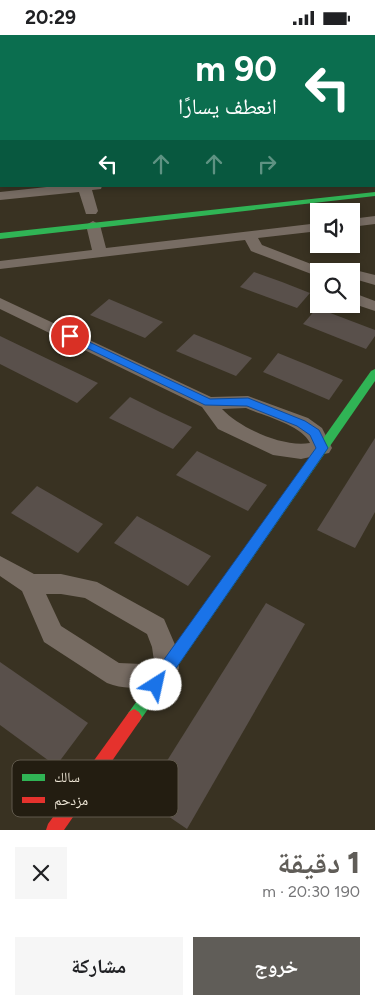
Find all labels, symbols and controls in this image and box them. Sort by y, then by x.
text: 20:29 [25,6,76,29]
text: 90 m [195,48,277,90]
icon: left [295,55,360,120]
text: انعطف يسارًا [178,93,277,120]
icon: left [94,150,122,178]
icon: ahead [147,150,175,178]
icon: ahead [200,150,228,178]
icon: right [253,150,281,178]
map controls [310,203,360,313]
button: sound [310,203,360,253]
button: search [310,263,360,313]
pin [49,315,91,357]
icon: arrive [56,322,84,350]
position arrow [129,658,181,710]
legend [12,760,178,817]
text: سالك [54,769,80,786]
text: مزدحم [54,792,88,810]
text: 1 دقيقة [277,844,360,881]
button: close [15,847,67,899]
text: 190 m · 20:30 [262,882,360,901]
button: مشاركة [15,937,183,995]
button: خروج [193,937,360,995]

